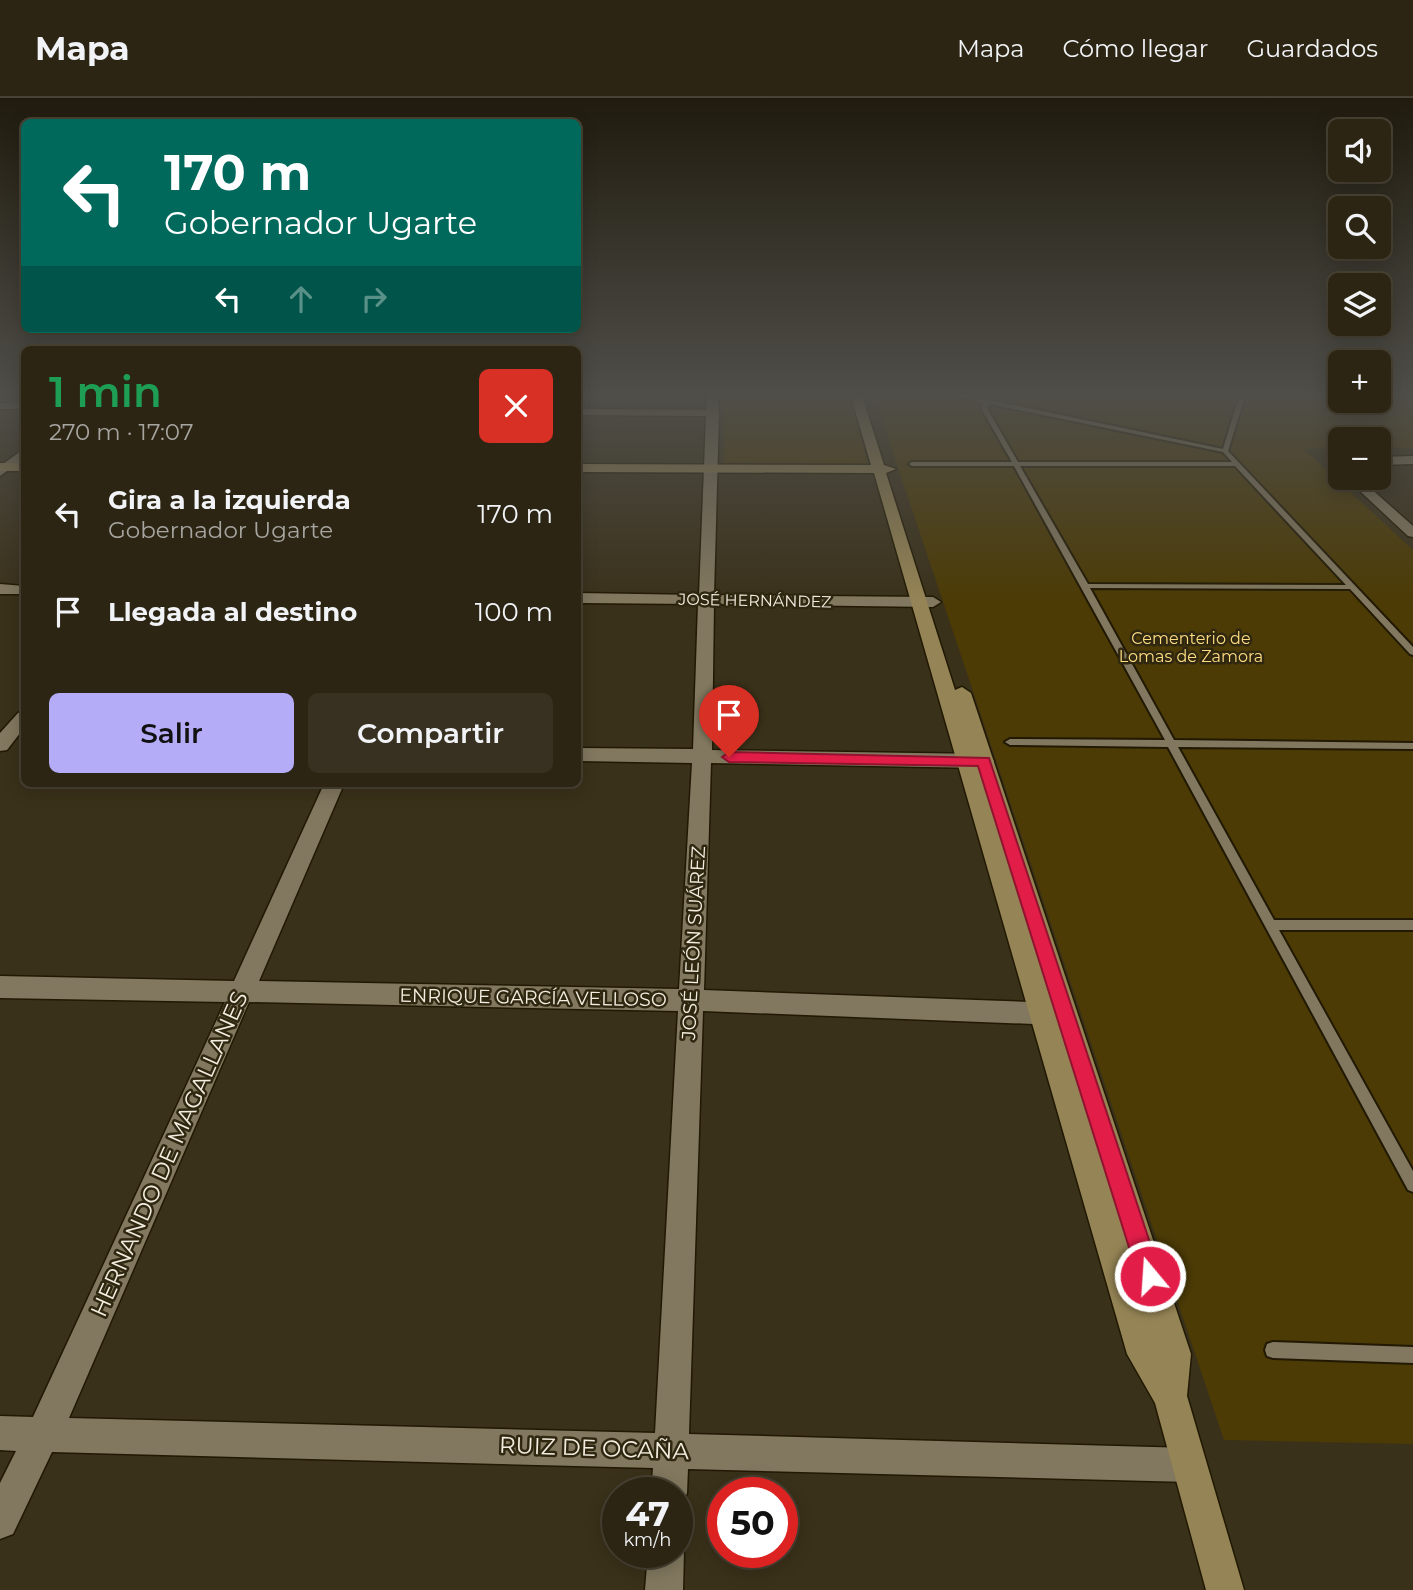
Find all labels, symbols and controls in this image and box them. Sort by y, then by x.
text: Mapa [35,28,130,68]
text: Mapa [957,34,1024,63]
text: Cómo llegar [1062,34,1208,63]
text: Guardados [1246,34,1378,63]
map controls [1328,119,1391,490]
button: sound [1328,119,1391,182]
text: 170 m [164,143,311,202]
icon: left [49,147,140,238]
button: search [1328,196,1391,259]
text: Gobernador Ugarte [164,203,477,242]
button: layers [1328,273,1391,336]
icon: left [209,280,247,318]
icon: ahead [282,280,320,318]
icon: right [355,280,393,318]
button: + [1328,350,1391,413]
text: 1 min [49,366,162,418]
button: close [479,369,553,443]
text: 270 m · 17:07 [49,418,193,446]
button: − [1328,427,1391,490]
text: Gira a la izquierda [108,484,351,516]
icon: left [49,495,87,533]
text: 170 m [477,498,553,530]
text: Gobernador Ugarte [108,516,333,544]
street label: JOSÉ HERNÁNDEZ [677,590,832,611]
icon: arrive [49,593,87,631]
text: Llegada al destino [108,596,357,628]
text: 100 m [475,596,553,628]
park label: Cementerio de Lomas de Zamora [1119,629,1263,666]
pin [699,685,759,757]
button: Salir [49,693,294,773]
button: Compartir [308,693,553,773]
icon: arrive [710,696,748,734]
street label: JOSÉ LEÓN SUÁREZ [677,846,710,1041]
street label: ENRIQUE GARCÍA VELLOSO [399,984,667,1011]
street label: HERNANDO DE MAGALLANES [84,987,254,1321]
position arrow [1113,1239,1187,1313]
street label: RUIZ DE OCAÑA [499,1431,690,1465]
speed limit sign: 50 [707,1477,798,1568]
text: 47 [625,1492,670,1535]
text: km/h [623,1529,672,1551]

